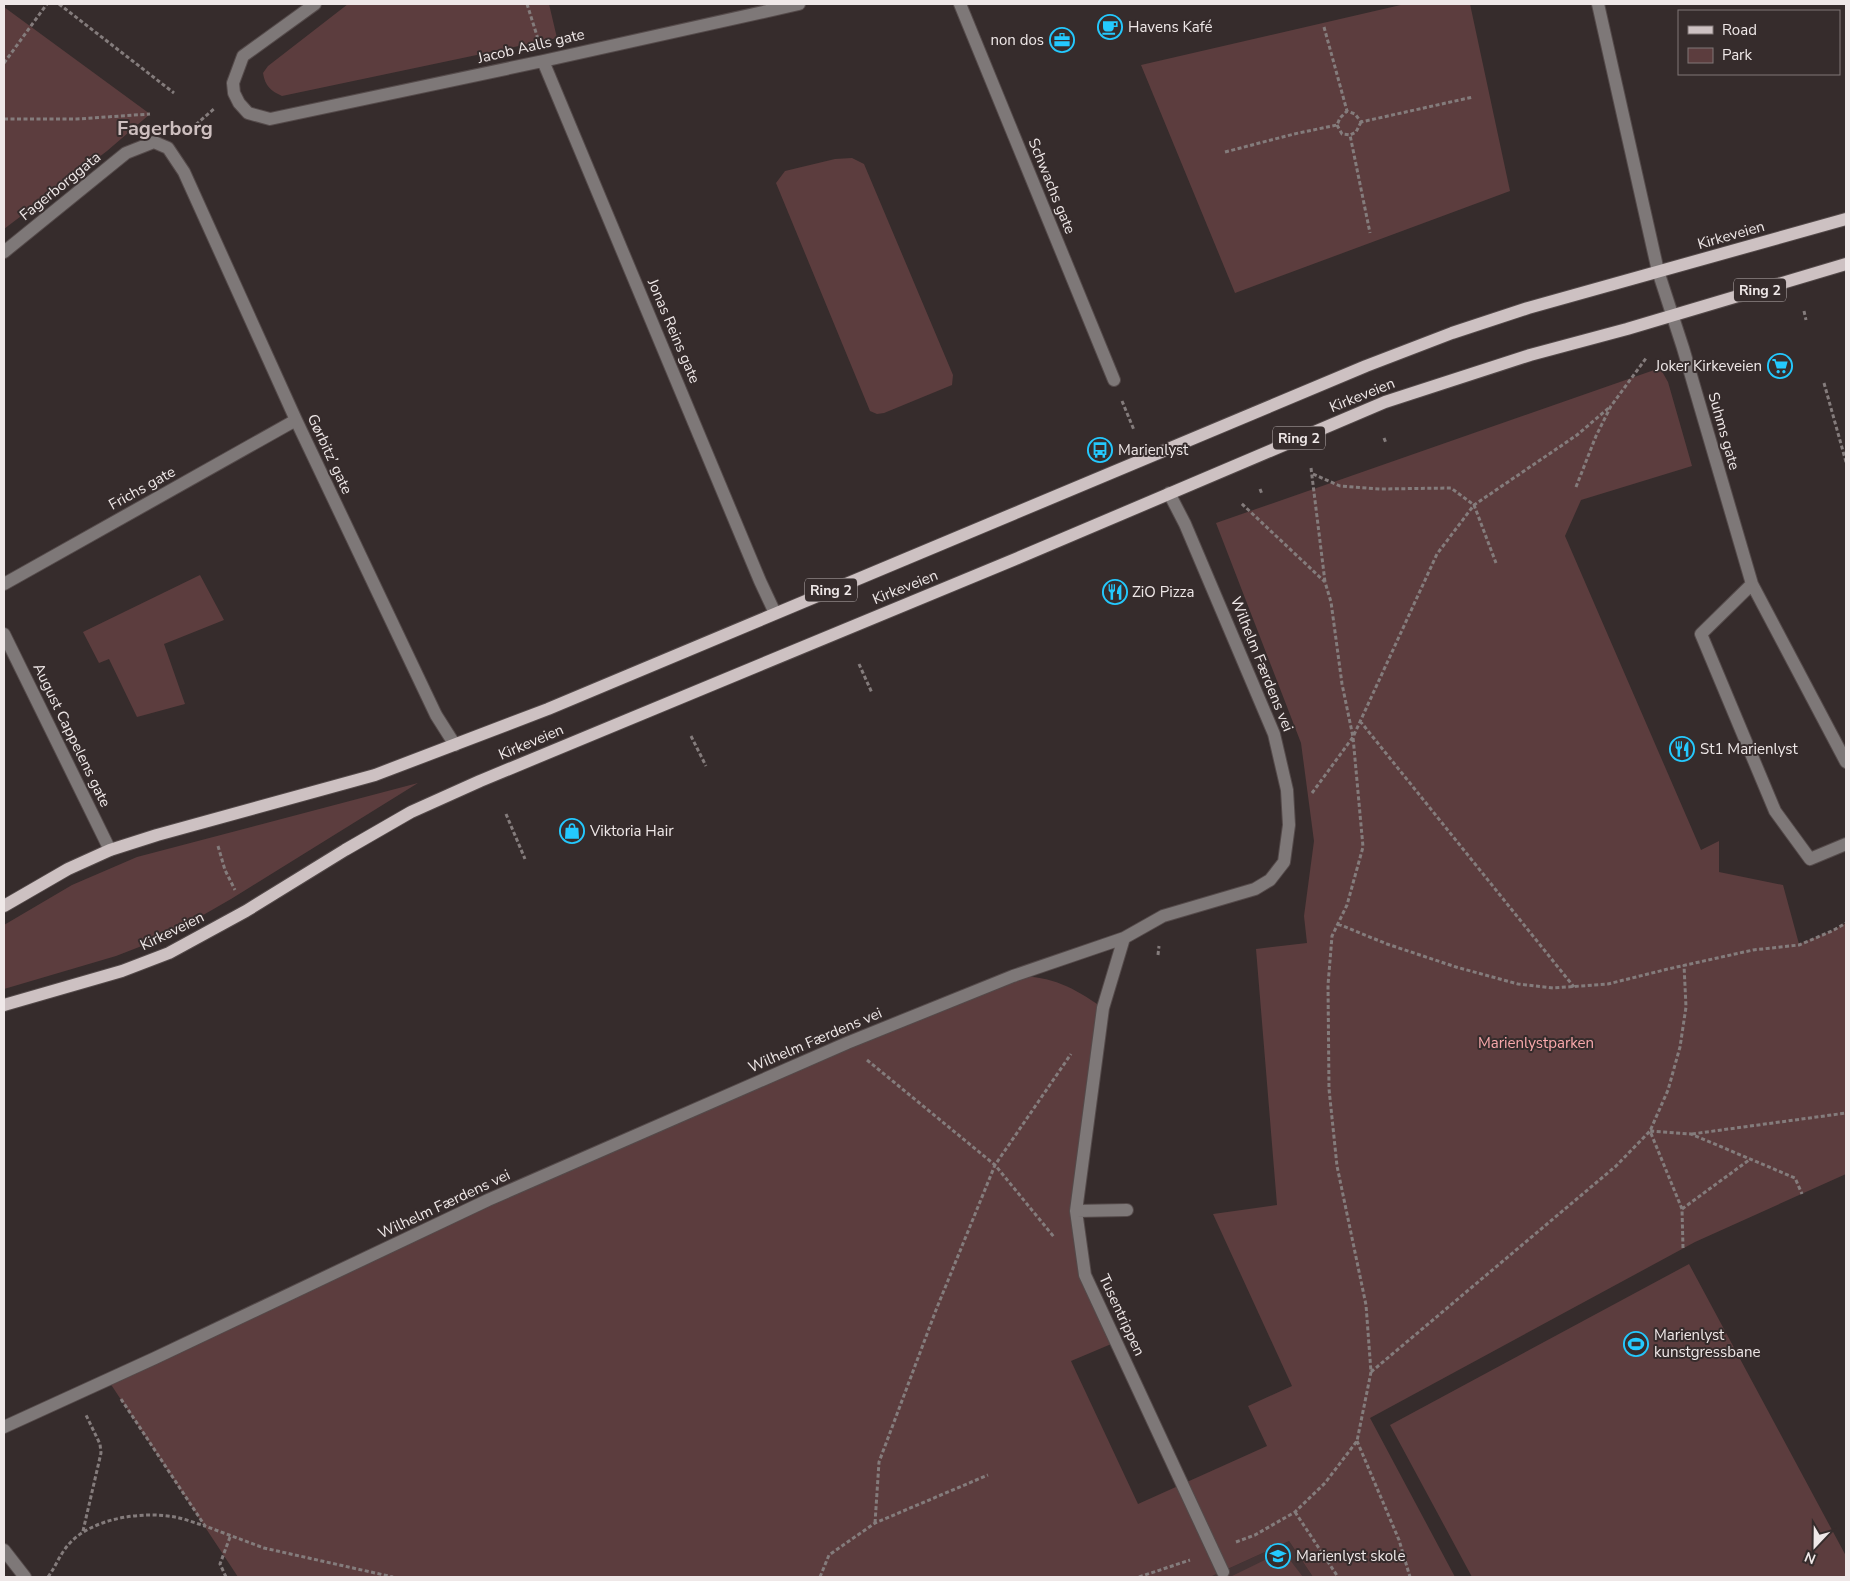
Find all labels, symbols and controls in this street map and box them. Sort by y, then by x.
legend [1678,10,1840,75]
cafe icon: Havens Kafé [1097,14,1123,40]
place label: Havens Kafé [1128,17,1213,37]
text: Road [1722,20,1757,40]
street label: Jacob Aalls gate [475,24,586,68]
office icon: non dos [1049,27,1075,53]
place label: non dos [990,30,1044,50]
text: Park [1722,45,1752,65]
district label: Fagerborg [117,115,213,142]
street label: Schwachs gate [1024,135,1080,237]
street label: Fagerborggata [15,147,105,225]
street label: Kirkeveien [1695,216,1767,254]
street label: Jonas Reins gate [643,275,705,386]
road number: Ring 2 [1734,278,1786,302]
supermarket icon: Joker Kirkeveien [1767,353,1793,379]
place label: Joker Kirkeveien [1654,356,1762,376]
street label: Kirkeveien [1326,373,1398,417]
street label: Suhms gate [1703,390,1745,472]
street label: Gørbitz’ gate [303,411,357,497]
road number: Ring 2 [1273,426,1325,449]
bus stop icon: Marienlyst [1087,437,1113,463]
place label: Marienlyst [1118,440,1189,460]
street label: Frichs gate [105,461,179,515]
street label: Kirkeveien [869,565,941,609]
road number: Ring 2 [805,578,857,602]
restaurant icon: ZiO Pizza [1102,579,1128,605]
place label: ZiO Pizza [1132,582,1194,602]
street label: Wilhelm Færdens vei [1226,594,1298,734]
street label: August Cappelens gate [28,660,116,810]
street label: Kirkeveien [495,719,567,765]
restaurant icon: St1 Marienlyst [1669,736,1695,762]
place label: St1 Marienlyst [1700,739,1798,759]
shop icon: Viktoria Hair [559,818,585,844]
place label: Viktoria Hair [589,821,674,841]
street label: Kirkeveien [137,907,207,955]
street label: Wilhelm Færdens vei [745,1003,885,1077]
park label: Marienlystparken [1478,1033,1594,1053]
street label: Wilhelm Færdens vei [375,1165,513,1243]
street label: Tusentrippen [1094,1271,1150,1359]
place label: Marienlyst kunstgressbane [1654,1325,1760,1362]
sports icon: Marienlyst kunstgressbane [1623,1331,1649,1357]
north arrow [1790,1521,1840,1571]
school or university icon: Marienlyst skole [1265,1543,1291,1569]
place label: Marienlyst skole [1296,1546,1405,1566]
text: N [1802,1547,1819,1568]

